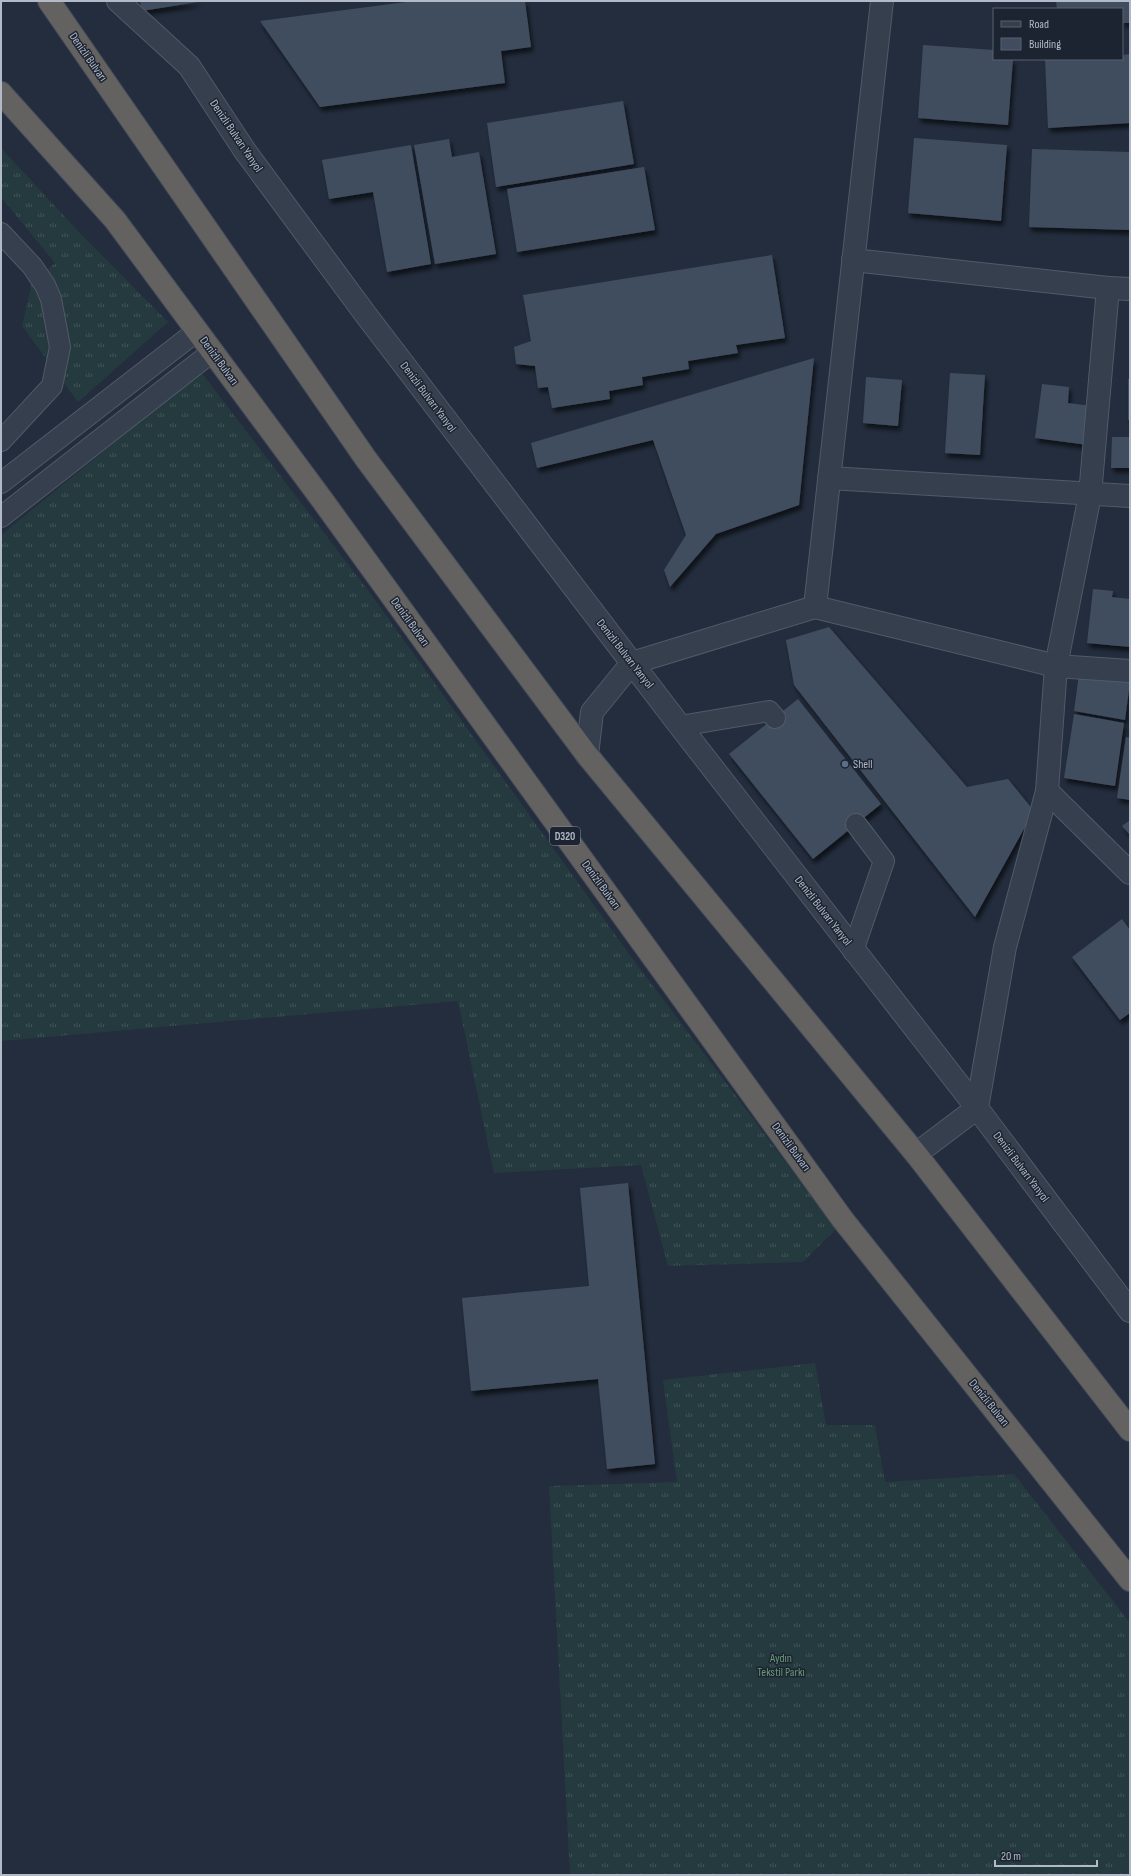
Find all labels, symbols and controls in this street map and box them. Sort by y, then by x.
legend [993,8,1123,60]
text: Road [1029,17,1049,32]
street label: Denizli Bulvarı [66,30,110,84]
text: Building [1029,37,1061,52]
street label: Denizli Bulvarı Yanyol [206,97,266,175]
street label: Denizli Bulvarı [196,334,242,388]
street label: Denizli Bulvarı Yanyol [397,359,459,435]
street label: Denizli Bulvarı [387,595,433,649]
street label: Denizli Bulvarı Yanyol [593,616,657,692]
place label: Shell [853,757,873,772]
marker: Shell [840,759,850,769]
road number: D320 [550,827,580,845]
street label: Denizli Bulvarı [578,858,624,912]
street label: Denizli Bulvarı Yanyol [791,873,855,949]
street label: Denizli Bulvarı [768,1120,814,1174]
street label: Denizli Bulvarı Yanyol [990,1129,1052,1205]
street label: Denizli Bulvarı [965,1376,1013,1430]
park label: Aydın Tekstil Parkı [757,1651,805,1680]
scale bar [995,1842,1097,1868]
text: 20 m [1001,1849,1021,1864]

